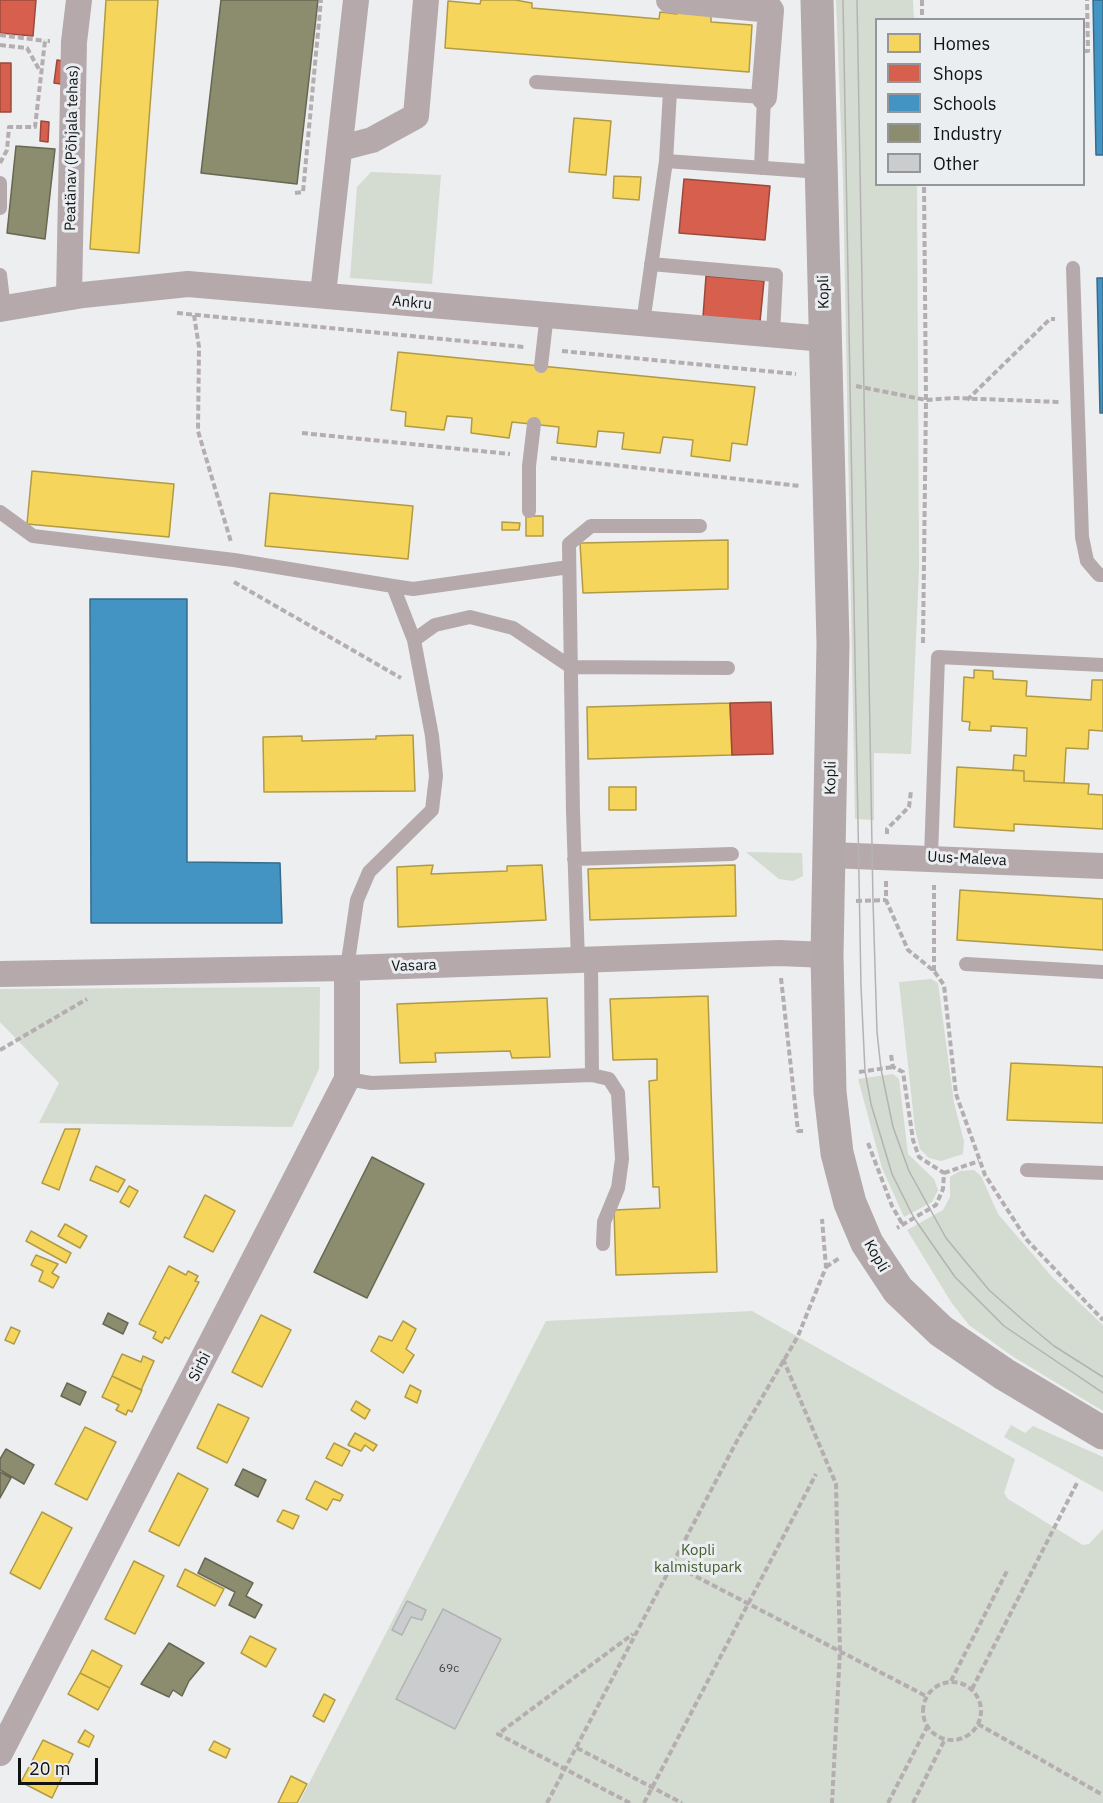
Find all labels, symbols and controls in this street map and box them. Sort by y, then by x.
legend [875,18,1085,186]
text: Homes [933,32,990,55]
text: Shops [933,62,983,85]
street label: Peatänav (Põhjala tehas) [62,65,82,231]
text: Schools [933,92,997,115]
text: Industry [933,122,1002,145]
text: Other [933,152,979,175]
street label: Kopli [815,275,833,309]
street label: Ankru [391,292,433,314]
street label: Kopli [822,761,840,795]
street label: Uus-Maleva [927,848,1007,870]
street label: Vasara [391,956,437,976]
street label: Kopli [860,1237,892,1275]
street label: Sirbi [185,1349,215,1385]
park label: Kopli kalmistupark [654,1542,742,1577]
house number: 69c [439,1662,459,1676]
scale bar [21,1746,100,1784]
text: 20 m [29,1757,71,1780]

